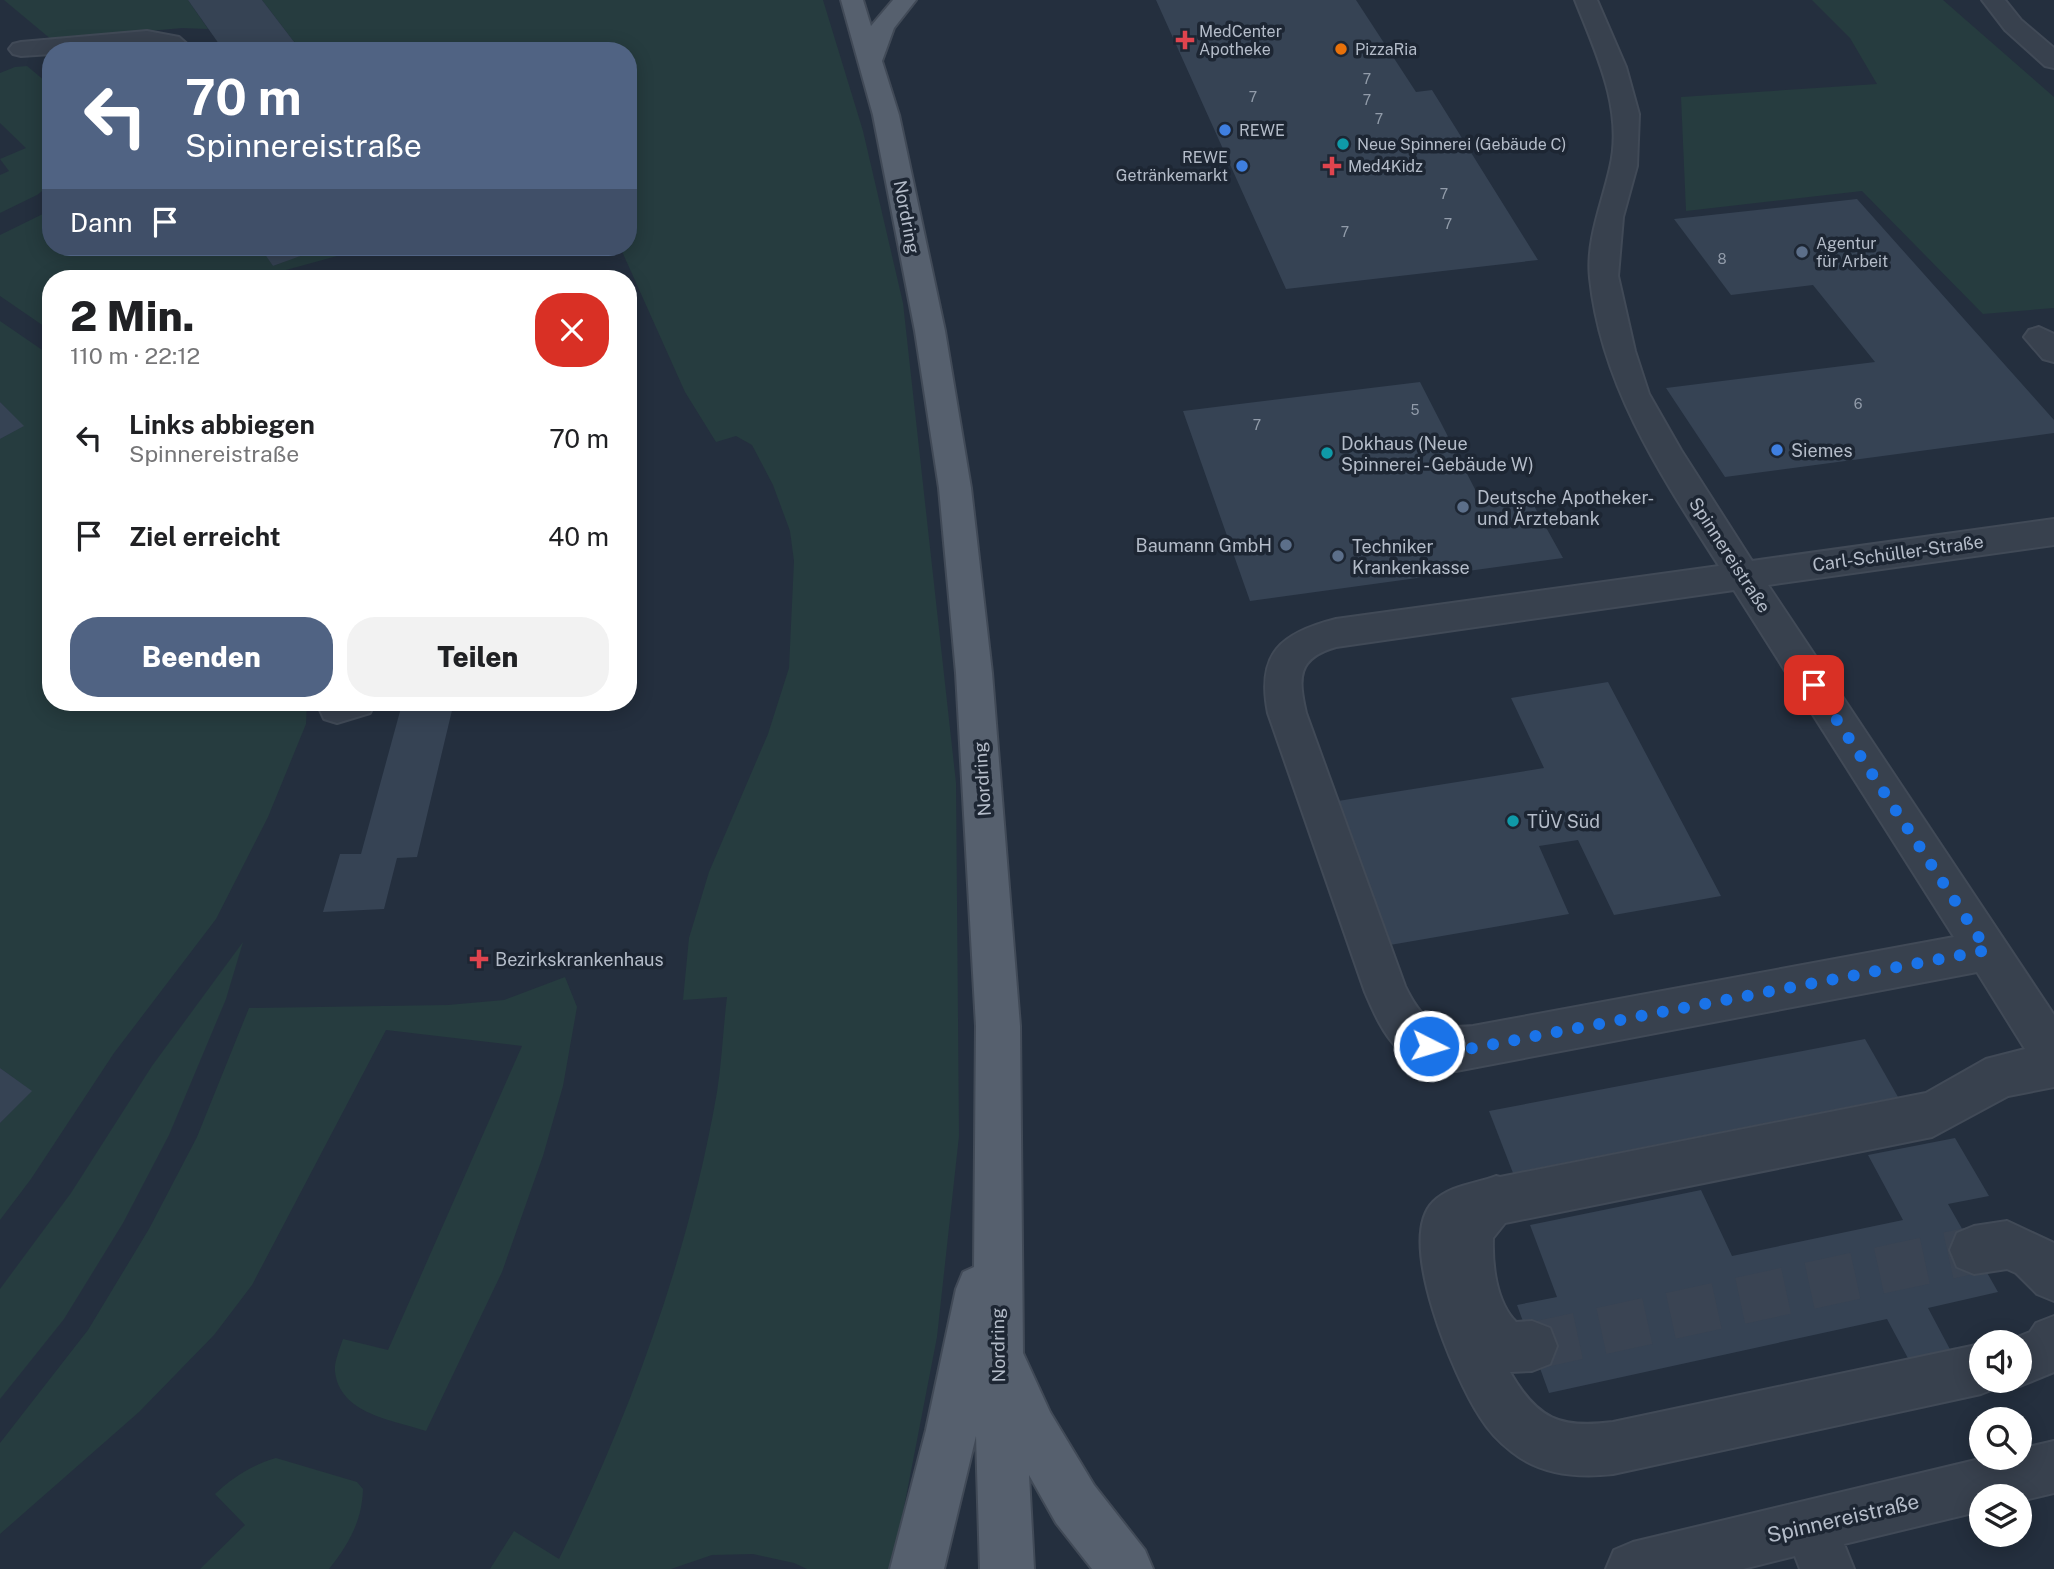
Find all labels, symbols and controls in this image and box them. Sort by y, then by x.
place label: MedCenter Apotheke [1199,22,1282,59]
marker: MedCenter Apotheke [1177,32,1193,48]
place label: PizzaRia [1355,40,1417,59]
marker: PizzaRia [1333,41,1349,57]
text: 70 m [185,68,302,126]
icon: left [70,70,161,161]
house number: 7 [1363,71,1371,87]
house number: 7 [1249,89,1257,105]
house number: 7 [1363,92,1371,108]
house number: 7 [1375,111,1383,127]
place label: REWE [1239,121,1285,140]
marker: REWE [1217,122,1233,138]
text: Spinnereistraße [185,127,422,164]
place label: Neue Spinnerei (Gebäude C) [1357,135,1567,154]
marker: Neue Spinnerei (Gebäude C) [1335,136,1351,152]
place label: REWE Getränkemarkt [1116,148,1228,185]
marker: Med4Kidz [1322,156,1342,176]
place label: Med4Kidz [1348,157,1423,176]
marker: REWE Getränkemarkt [1234,158,1250,174]
street label: Nordring [890,178,924,256]
house number: 7 [1440,186,1448,202]
icon: arrive [146,203,184,241]
text: Dann [70,207,132,238]
house number: 7 [1444,216,1452,232]
house number: 7 [1341,224,1349,240]
place label: Agentur für Arbeit [1816,234,1888,271]
marker: Agentur für Arbeit [1794,244,1810,260]
house number: 8 [1717,251,1727,267]
text: 2 Min. [70,291,195,340]
button: close [535,293,609,367]
text: 110 m · 22:12 [70,342,200,369]
house number: 6 [1854,396,1863,412]
house number: 5 [1411,402,1420,418]
text: Links abbiegen [129,409,315,440]
house number: 7 [1253,417,1261,433]
icon: left [70,419,108,457]
text: 70 m [549,423,609,454]
place label: Dokhaus (Neue Spinnerei - Gebäude W) [1341,433,1534,475]
text: Spinnereistraße [129,440,299,467]
place label: Siemes [1791,440,1853,461]
marker: Siemes [1769,442,1785,458]
marker: Dokhaus (Neue Spinnerei - Gebäude W) [1319,445,1335,461]
place label: Deutsche Apotheker- und Ärztebank [1477,487,1654,529]
street label: Spinnereistraße [1685,493,1775,617]
marker: Deutsche Apotheker- und Ärztebank [1455,499,1471,515]
icon: arrive [70,517,108,555]
text: Ziel erreicht [129,521,281,552]
text: 40 m [548,521,609,552]
street label: Carl-Schüller-Straße [1811,531,1985,575]
place label: Baumann GmbH [1136,535,1272,556]
place label: Techniker Krankenkasse [1352,536,1470,578]
marker: Baumann GmbH [1278,537,1294,553]
marker: Techniker Krankenkasse [1330,548,1346,564]
button: Beenden [70,617,333,697]
button: Teilen [347,617,609,697]
pin [1784,655,1844,715]
icon: arrive [1795,666,1833,704]
street label: Nordring [969,741,995,817]
place label: TÜV Süd [1527,810,1600,832]
marker: TÜV Süd [1505,813,1521,829]
marker: Bezirkskrankenhaus [469,949,489,969]
place label: Bezirkskrankenhaus [495,949,664,970]
position arrow [1392,1009,1466,1083]
street label: Nordring [987,1308,1009,1382]
map controls [1969,1330,2032,1547]
button: sound [1969,1330,2032,1393]
button: search [1969,1407,2032,1470]
button: layers [1969,1484,2032,1547]
street label: Spinnereistraße [1764,1488,1922,1548]

